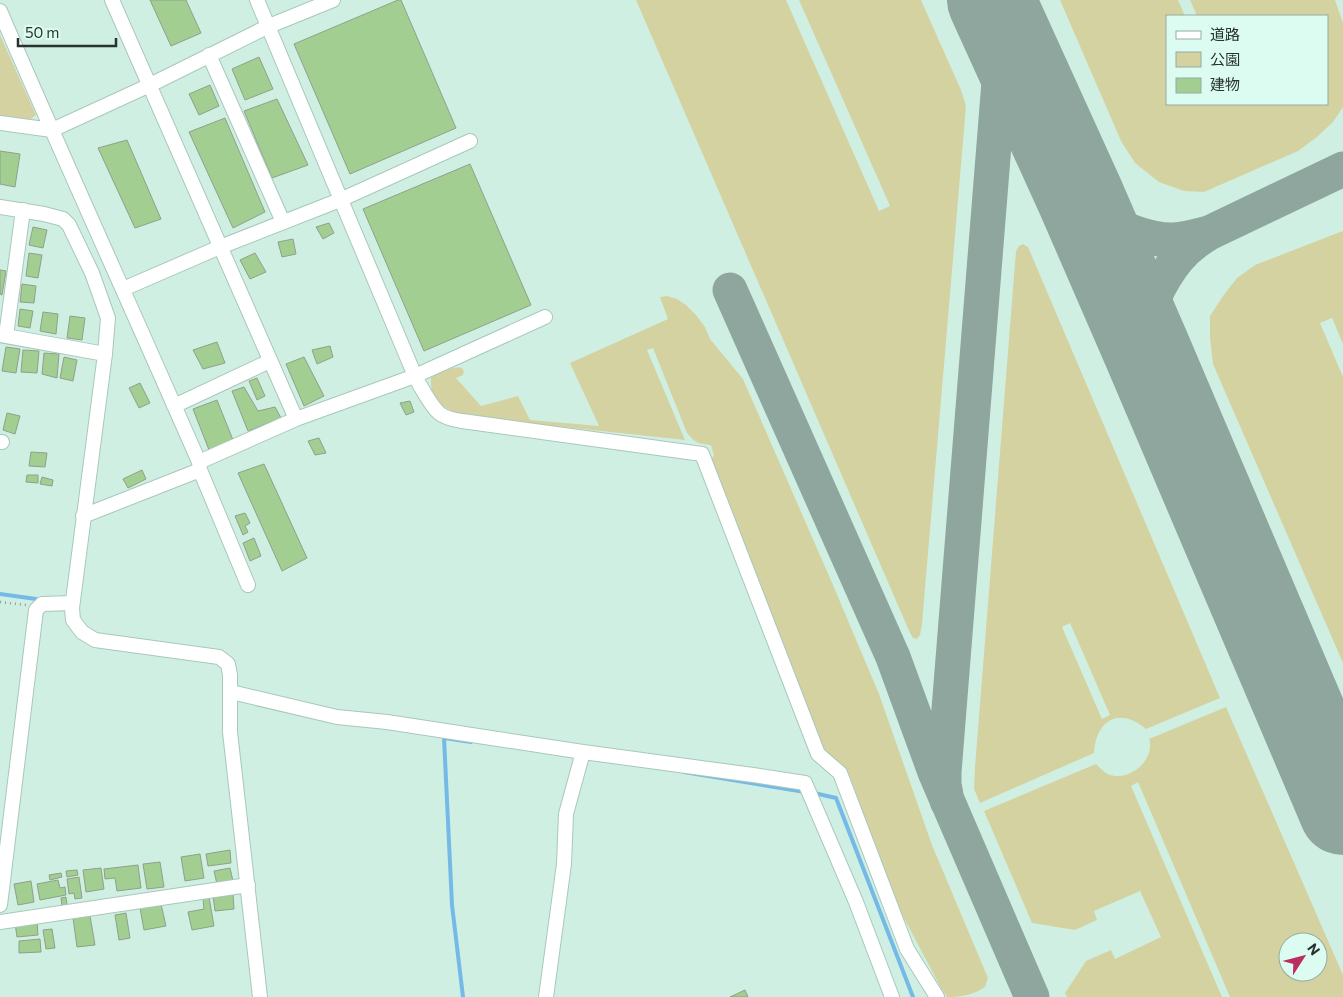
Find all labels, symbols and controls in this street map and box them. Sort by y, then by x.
scale bar [18,15,115,47]
legend [1166,15,1328,105]
text: 50 m [25,23,59,41]
text: 道路 [1210,25,1240,43]
text: 公園 [1210,50,1240,68]
text: 建物 [1210,75,1240,93]
north arrow [1278,932,1328,982]
text: N [1304,940,1324,958]

